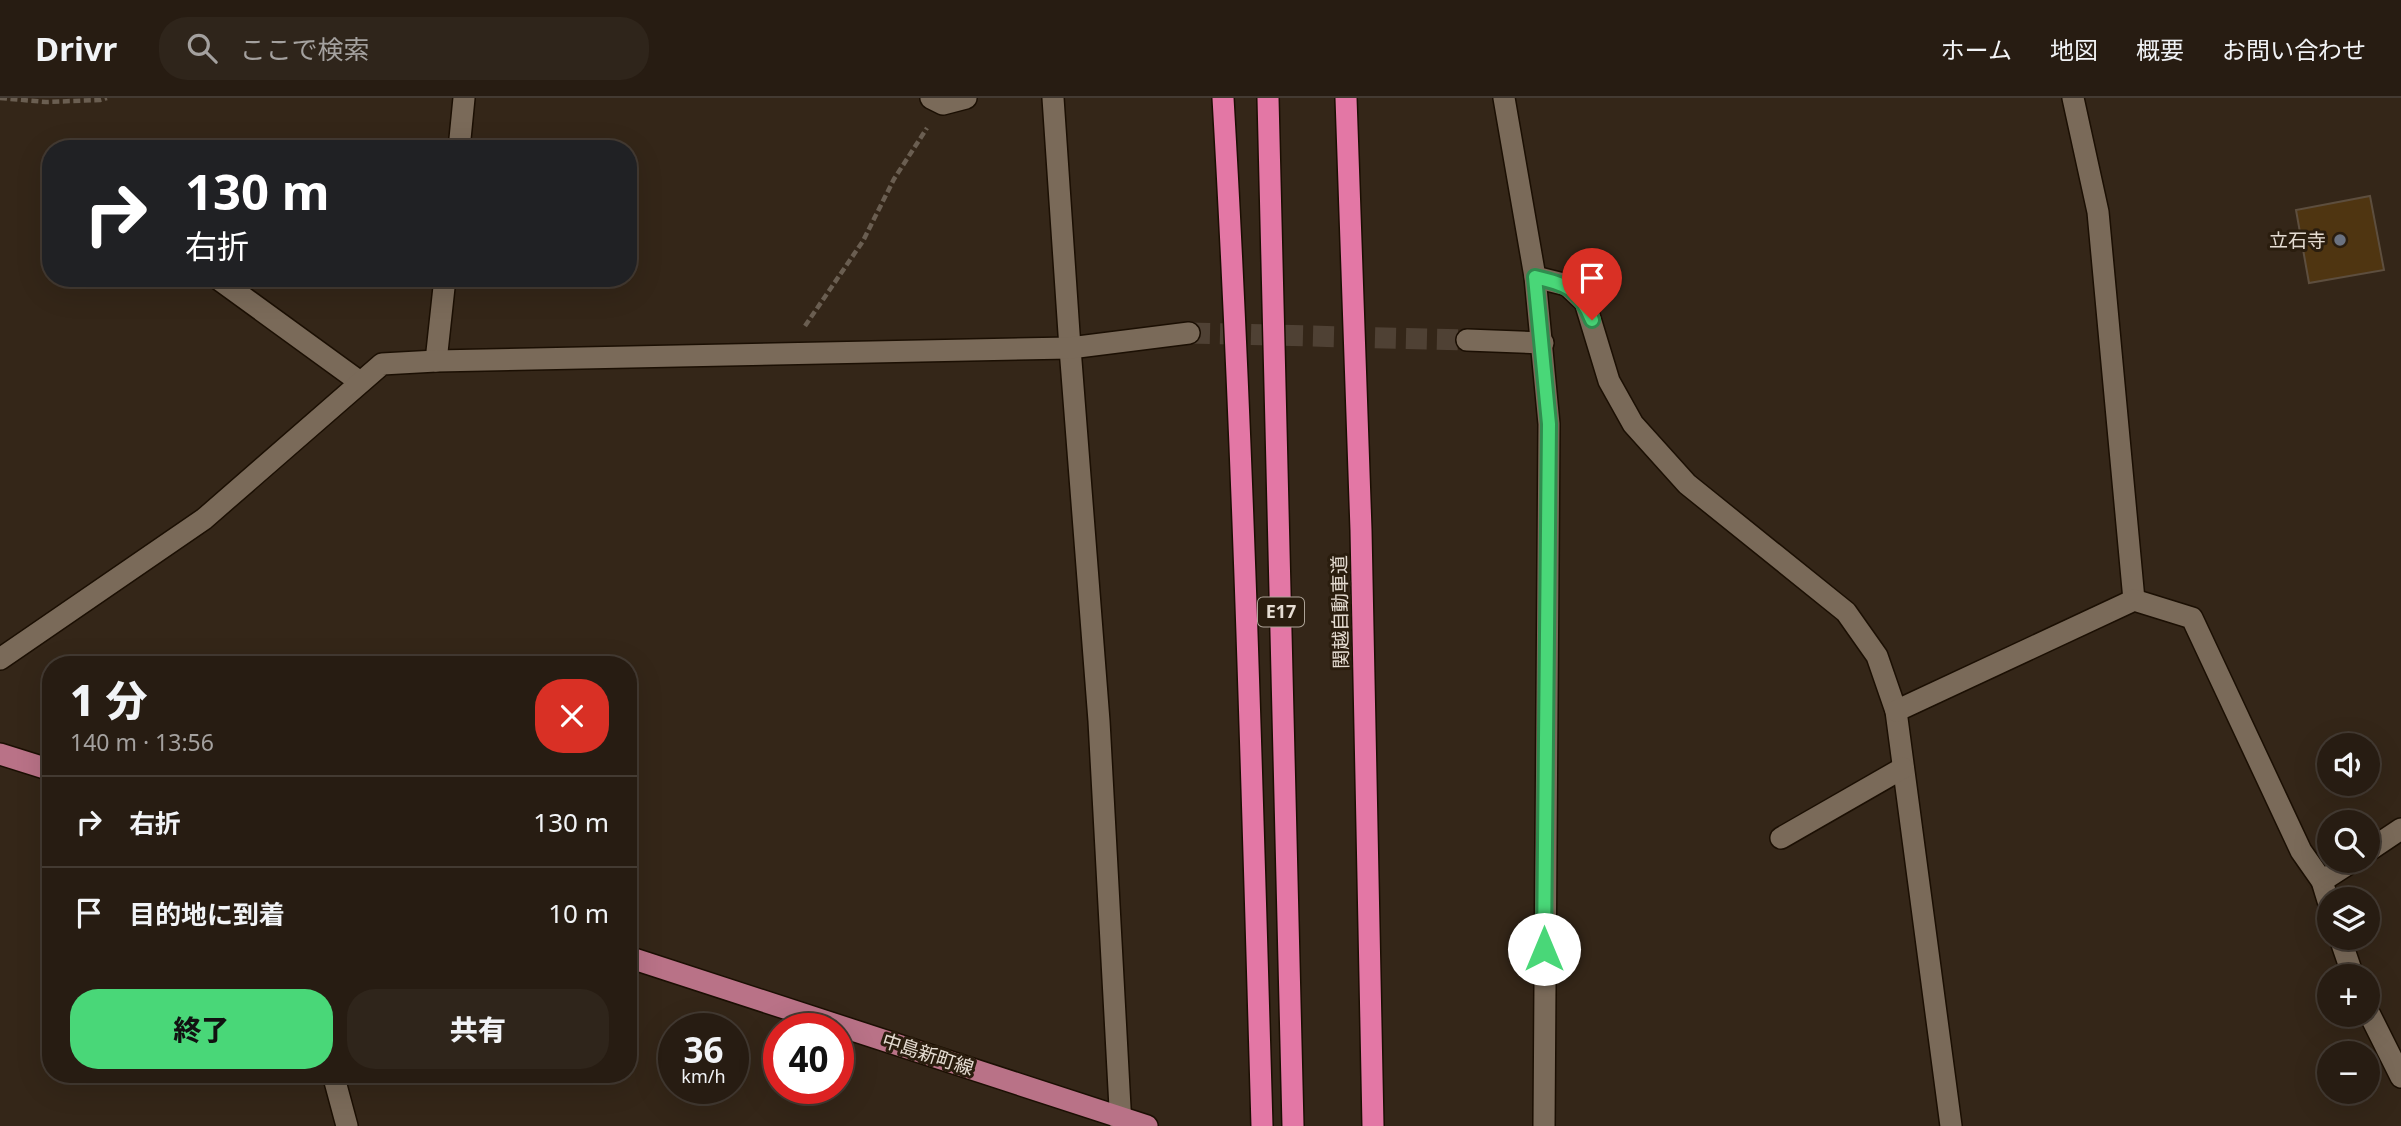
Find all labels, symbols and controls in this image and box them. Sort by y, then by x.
search box [159,17,649,80]
text: Drivr [35,26,117,71]
icon: search [183,29,221,67]
text: ここで検索 [239,31,369,67]
text: ホーム [1941,33,2012,66]
text: 地図 [2050,33,2098,66]
text: 概要 [2136,33,2184,66]
text: お問い合わせ [2222,33,2366,66]
text: 130 m [185,158,330,224]
icon: right [70,168,161,259]
text: 右折 [185,224,249,267]
place label: 立石寺 [2269,227,2326,253]
marker: 立石寺 [2332,232,2348,248]
pin [1562,248,1622,320]
icon: arrive [1573,259,1611,297]
street label: 関越自動車道 [1326,555,1354,669]
road number: E17 [1258,598,1304,626]
text: 1 分 [70,671,147,728]
button: close [535,679,609,753]
text: 140 m · 13:56 [70,726,214,758]
map controls [2317,733,2380,1104]
button: sound [2317,733,2380,796]
icon: right [70,803,108,841]
text: 130 m [533,804,609,840]
text: 右折 [129,805,181,841]
button: search [2317,810,2380,873]
button: layers [2317,887,2380,950]
icon: arrive [70,894,108,932]
text: 10 m [548,895,609,931]
text: 目的地に到着 [129,896,285,932]
position arrow [1507,912,1581,986]
button: + [2317,964,2380,1027]
button: 終了 [70,989,333,1069]
button: 共有 [347,989,609,1069]
speed limit sign: 40 [763,1013,854,1104]
text: 36 [683,1026,724,1073]
street label: 中島新町線 [879,1027,977,1081]
button: − [2317,1041,2380,1104]
text: km/h [681,1064,726,1088]

